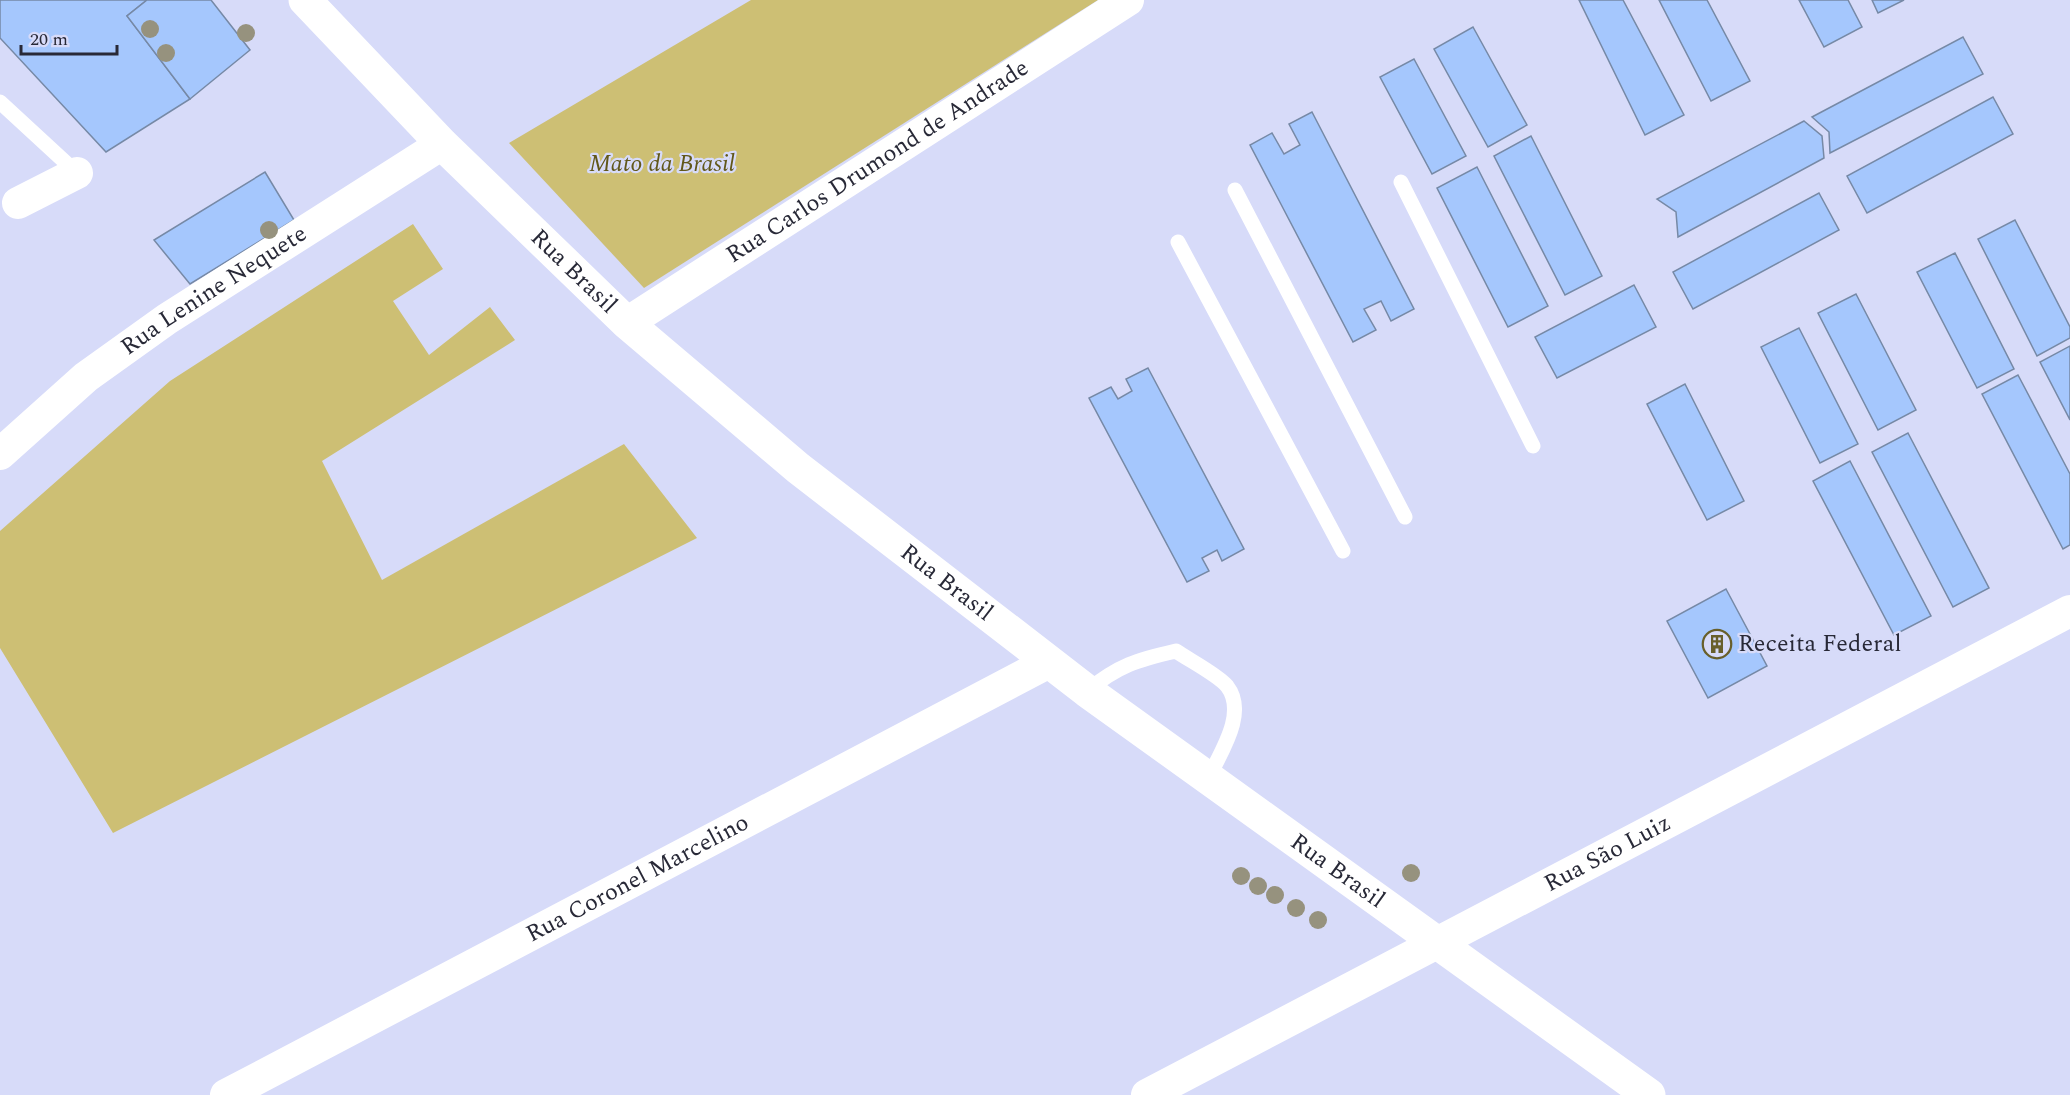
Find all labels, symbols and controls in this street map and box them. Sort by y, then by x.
scale bar [21,18,117,56]
text: 20 m [30,26,68,53]
street label: Rua Carlos Drumond de Andrade [719,51,1036,273]
park label: Mato da Brasil [589,146,735,182]
street label: Rua Lenine Nequete [113,216,314,365]
street label: Rua Brasil [522,220,626,322]
street label: Rua Brasil [892,535,1001,630]
place label: Receita Federal [1738,626,1901,662]
building icon: Receita Federal [1701,628,1733,660]
street label: Rua Coronel Marcelino [520,805,755,952]
street label: Rua São Luiz [1538,805,1677,902]
street label: Rua Brasil [1283,825,1392,918]

